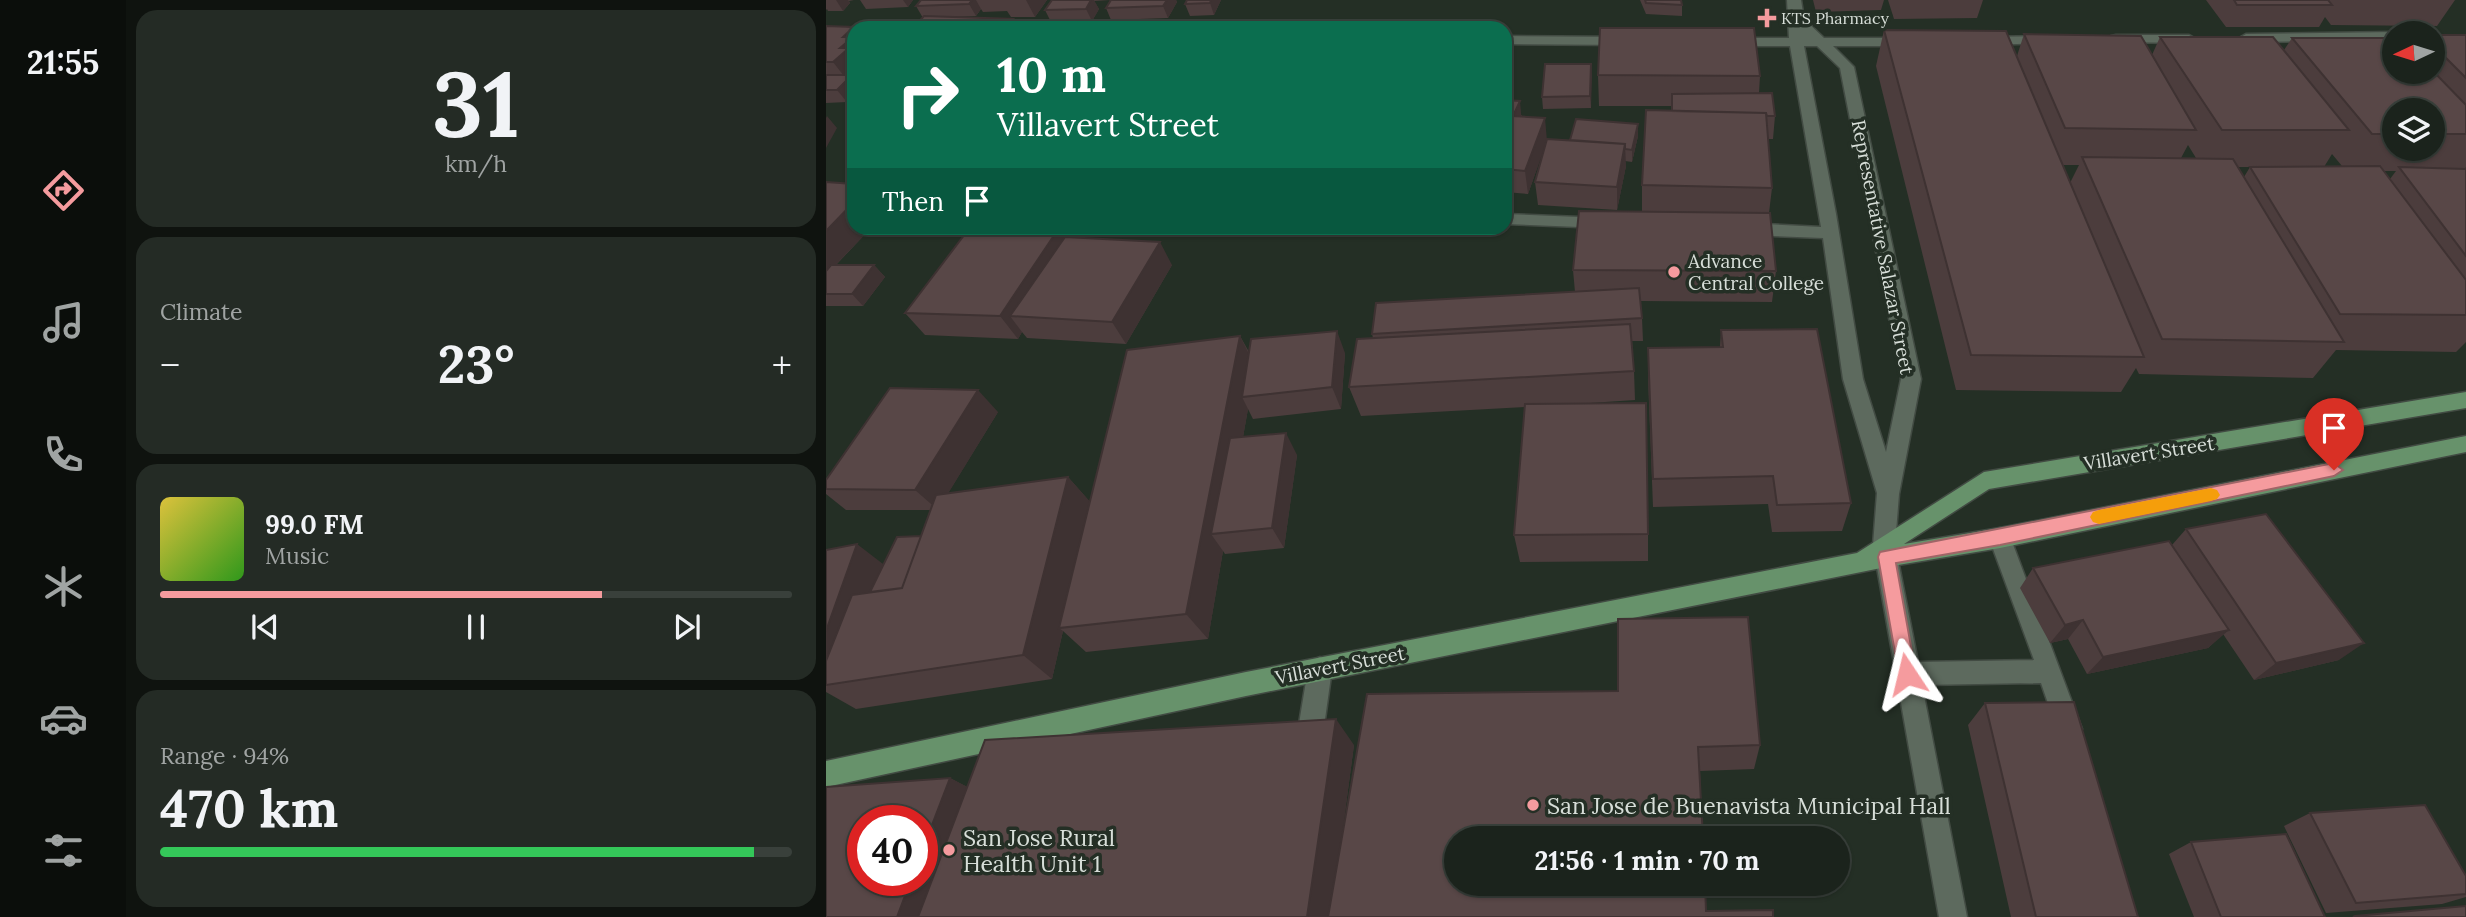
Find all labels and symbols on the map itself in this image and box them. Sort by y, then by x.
place label: KTS Pharmacy [1781,8,1889,28]
marker: KTS Pharmacy [1759,10,1775,26]
north arrow [2382,21,2445,84]
street label: Representative Salazar Street [1847,118,1920,377]
place label: Advance Central College [1687,249,1824,295]
marker: Advance Central College [1666,264,1682,280]
pin [2304,398,2364,470]
street label: Villavert Street [2081,431,2217,475]
position arrow [1870,637,1944,711]
street label: Villavert Street [1272,641,1408,690]
place label: San Jose de Buenavista Municipal Hall [1547,791,1951,820]
marker: San Jose de Buenavista Municipal Hall [1525,797,1541,813]
speed limit sign: 40 [847,805,938,896]
place label: San Jose Rural Health Unit 1 [963,823,1115,878]
marker: San Jose Rural Health Unit 1 [941,842,957,858]

